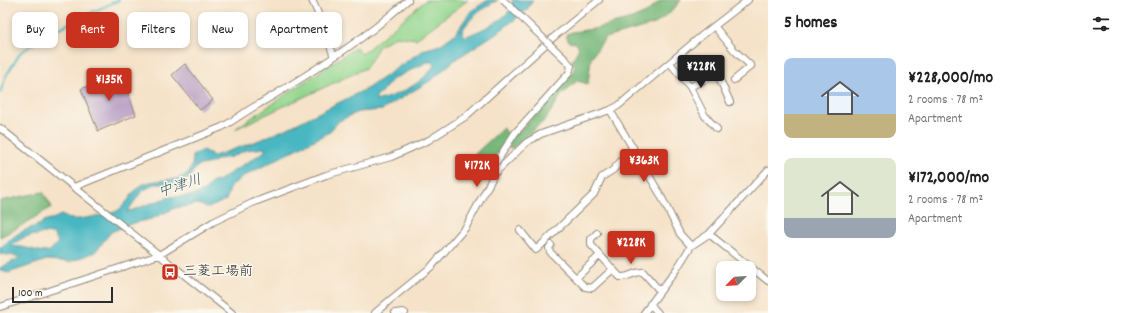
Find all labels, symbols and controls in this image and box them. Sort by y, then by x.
chip: Buy [12,12,58,48]
chip: Rent [66,12,119,48]
chip: Filters [127,12,190,48]
chip: New [198,12,248,48]
chip: Apartment [256,12,342,48]
text: 5 homes [784,12,837,36]
icon: filters [1090,13,1112,35]
pin: ¥228K [673,55,729,89]
text: ¥228K [687,58,715,77]
text: ¥228,000/mo [908,67,993,91]
pin: ¥135K [81,68,137,102]
text: ¥135K [96,71,122,90]
icon: home [816,74,864,122]
text: 2 rooms · 78 m² [908,91,983,110]
text: Apartment [908,110,962,129]
pin: ¥363K [616,149,672,183]
text: ¥363K [629,152,659,171]
pin: ¥172K [449,154,505,188]
text: ¥172K [464,157,490,176]
text: ¥172,000/mo [908,167,989,191]
water label: 中津川 [155,170,205,204]
icon: home [816,174,864,222]
text: 2 rooms · 78 m² [908,191,983,210]
text: Apartment [908,210,962,229]
pin: ¥228K [603,231,659,265]
text: ¥228K [617,234,645,253]
north arrow [716,261,756,301]
map controls [716,261,756,301]
bus stop icon: 三菱工場前 [160,262,180,282]
place label: 三菱工場前 [183,262,253,282]
scale bar [12,285,113,304]
text: 100 m [18,286,42,302]

